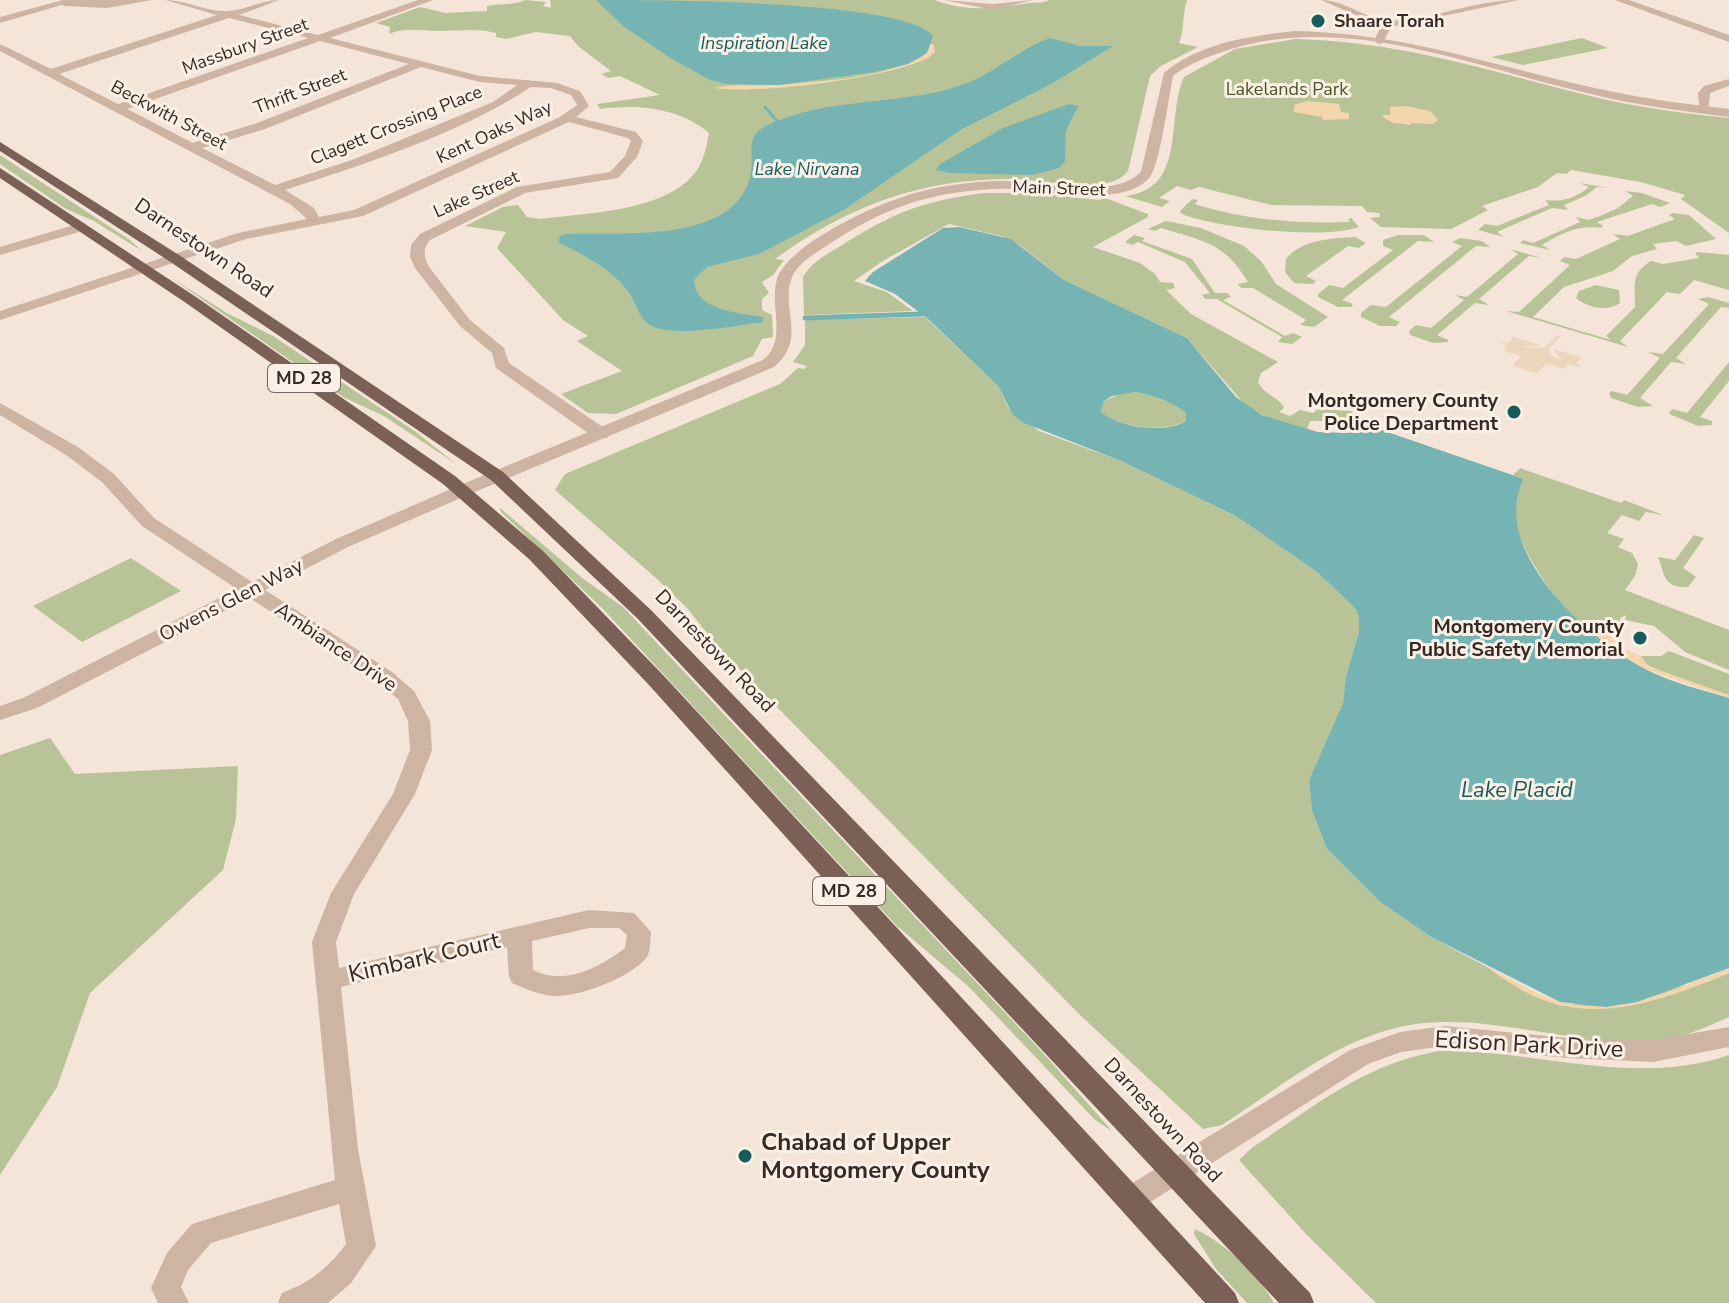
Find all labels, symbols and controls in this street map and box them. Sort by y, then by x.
place label: Shaare Torah [1334,9,1445,33]
street label: Massbury Street [178,12,312,80]
marker: Shaare Torah [1309,12,1327,30]
water label: Inspiration Lake [700,31,828,55]
street label: Thrift Street [250,62,350,120]
street label: Beckwith Street [107,74,232,156]
park label: Lakelands Park [1226,77,1349,101]
street label: Clagett Crossing Place [306,80,486,170]
street label: Kent Oaks Way [432,94,556,169]
water label: Lake Nirvana [754,157,860,181]
street label: Lake Street [429,164,523,224]
street label: Main Street [1012,174,1107,202]
street label: Darnestown Road [129,192,279,304]
road number: MD 28 [268,364,340,392]
place label: Montgomery County Police Department [1307,387,1498,437]
marker: Montgomery County Police Department [1505,403,1523,421]
street label: Owens Glen Way [155,552,308,648]
street label: Darnestown Road [649,583,781,719]
street label: Ambiance Drive [269,596,403,698]
place label: Montgomery County Public Safety Memorial [1409,613,1625,663]
marker: Montgomery County Public Safety Memorial [1631,629,1649,647]
water label: Lake Placid [1461,775,1573,805]
road number: MD 28 [813,877,885,905]
street label: Kimbark Court [345,924,503,990]
street label: Edison Park Drive [1434,1023,1624,1065]
street label: Darnestown Road [1098,1052,1228,1188]
place label: Chabad of Upper Montgomery County [761,1126,990,1186]
marker: Chabad of Upper Montgomery County [736,1147,754,1165]

